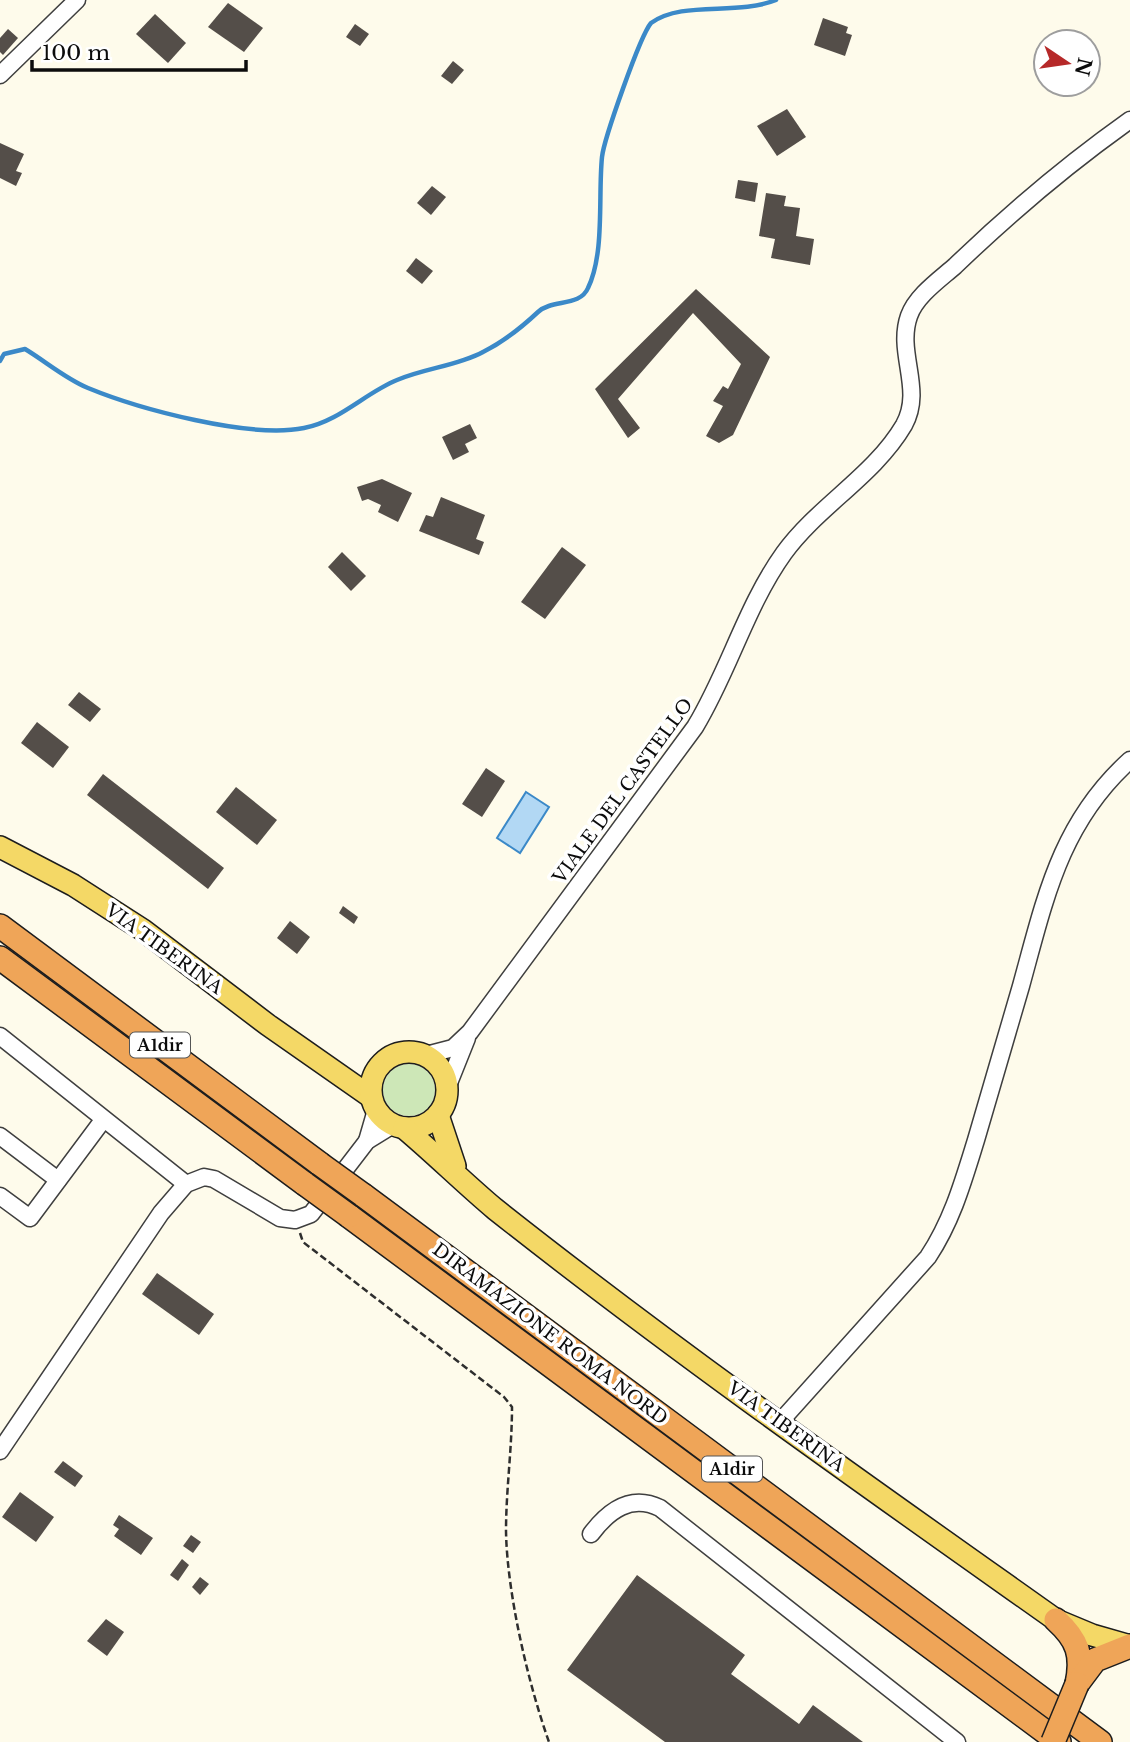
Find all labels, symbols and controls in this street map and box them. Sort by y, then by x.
scale bar [32,28,245,72]
north arrow [1032,28,1102,98]
text: 100 m [42,40,110,66]
text: N [1070,55,1096,78]
street label: VIALE DEL CASTELLO [548,694,698,889]
street label: VIA TIBERINA [100,898,228,1000]
road number: A1dir [130,1032,190,1058]
street label: DIRAMAZIONE ROMA NORD [428,1238,672,1430]
street label: VIA TIBERINA [722,1376,850,1478]
road number: A1dir [702,1456,762,1482]

